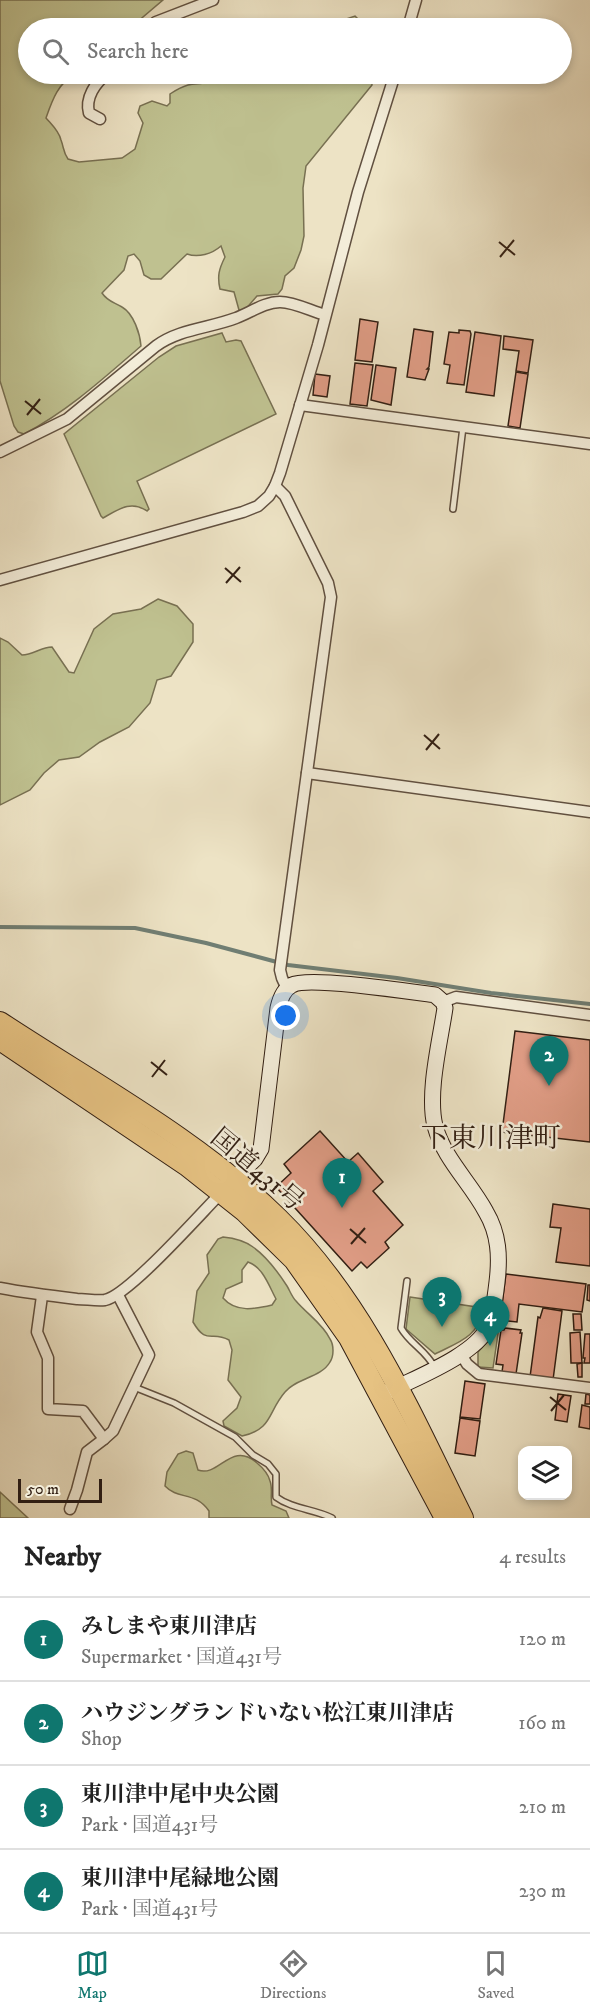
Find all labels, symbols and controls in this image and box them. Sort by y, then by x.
search box [18,18,572,84]
icon: search [39,35,72,68]
text: Search here [87,38,189,65]
your location [271,1001,300,1030]
pin: 2 [530,1036,568,1086]
street label: 国道431号 [203,1121,311,1219]
district label: 下東川津町 [421,1121,561,1156]
pin: 1 [322,1158,362,1208]
pin: 3 [422,1278,462,1327]
pin: 4 [470,1296,510,1346]
map controls [518,1446,572,1500]
button: layers [518,1446,572,1500]
scale bar [18,1476,102,1504]
text: 50 m [27,1479,59,1499]
text: Nearby [24,1541,101,1574]
text: 4 results [499,1545,566,1570]
text: みしまや東川津店 [81,1613,257,1640]
text: 1 [40,1627,47,1652]
text: 120 m [519,1627,566,1652]
text: Supermarket · 国道431号 [81,1645,282,1670]
text: ハウジングランドいない松江東川津店 [81,1700,454,1727]
text: 2 [39,1711,48,1736]
text: 160 m [518,1711,566,1736]
text: Shop [81,1727,122,1752]
text: 東川津中尾中央公園 [81,1781,279,1808]
text: 3 [40,1795,47,1820]
text: 210 m [519,1795,566,1820]
text: Park · 国道431号 [81,1813,218,1838]
text: 東川津中尾緑地公園 [81,1865,279,1892]
text: 4 [38,1879,49,1904]
text: 230 m [519,1879,566,1904]
text: Park · 国道431号 [81,1897,218,1922]
tab: Map [76,1947,109,2003]
tab: Directions [260,1947,326,2003]
tab: Saved [478,1947,514,2003]

